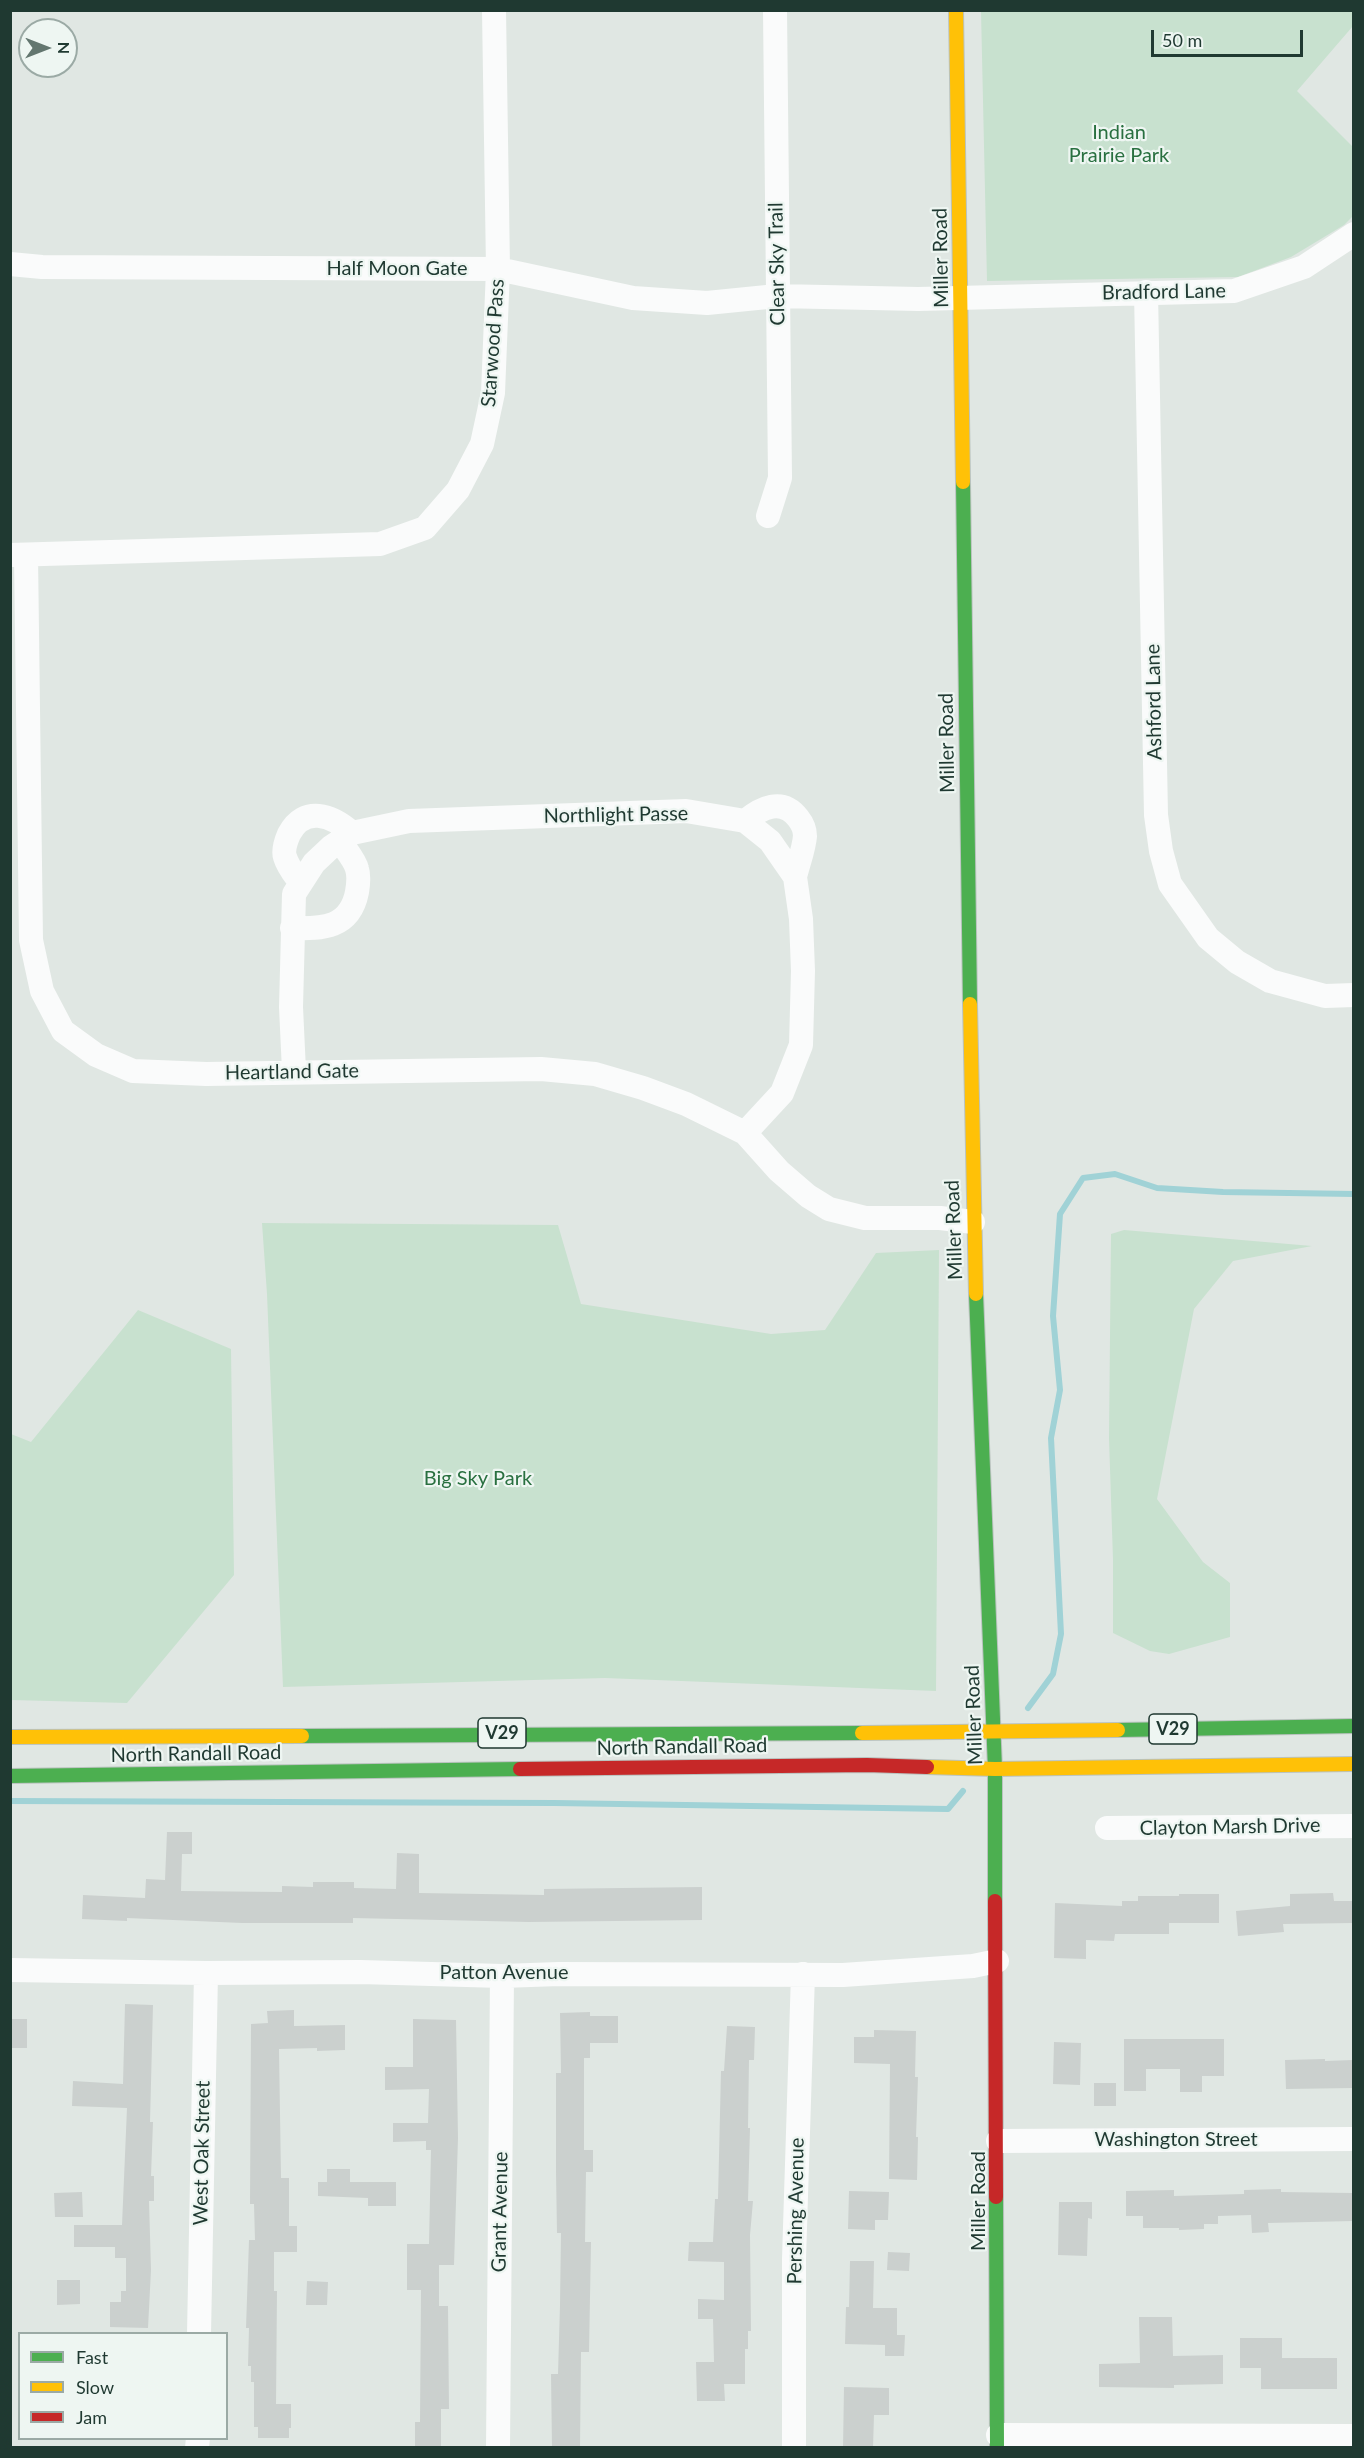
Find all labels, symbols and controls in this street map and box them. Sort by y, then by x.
north arrow [18,18,78,78]
scale bar [1154,18,1306,56]
text: 50 m [1162,29,1202,51]
text: N [55,42,74,54]
park label: Indian Prairie Park [1069,121,1169,168]
street label: Clear Sky Trail [764,202,790,326]
street label: Miller Road [928,208,954,308]
street label: Half Moon Gate [326,257,468,281]
street label: Starwood Pass [477,278,509,408]
street label: Bradford Lane [1102,279,1226,305]
street label: Ashford Lane [1141,644,1167,760]
street label: Miller Road [934,693,960,793]
street label: Northlight Passe [543,802,689,828]
street label: Heartland Gate [225,1059,359,1085]
street label: Miller Road [940,1180,968,1280]
park label: Big Sky Park [424,1467,532,1491]
street label: Miller Road [960,1665,988,1765]
road number: V29 [1149,1714,1197,1744]
road number: V29 [478,1718,526,1748]
street label: North Randall Road [597,1734,767,1760]
street label: North Randall Road [111,1741,281,1767]
street label: Clayton Marsh Drive [1139,1813,1321,1841]
street label: Patton Avenue [440,1961,568,1985]
street label: West Oak Street [189,2080,215,2226]
street label: Washington Street [1094,2128,1258,2152]
street label: Pershing Avenue [783,2137,809,2285]
street label: Grant Avenue [487,2151,513,2273]
street label: Miller Road [967,2151,991,2251]
legend [18,2332,228,2440]
text: Fast [76,2346,108,2368]
text: Slow [76,2376,114,2398]
text: Jam [76,2406,107,2428]

